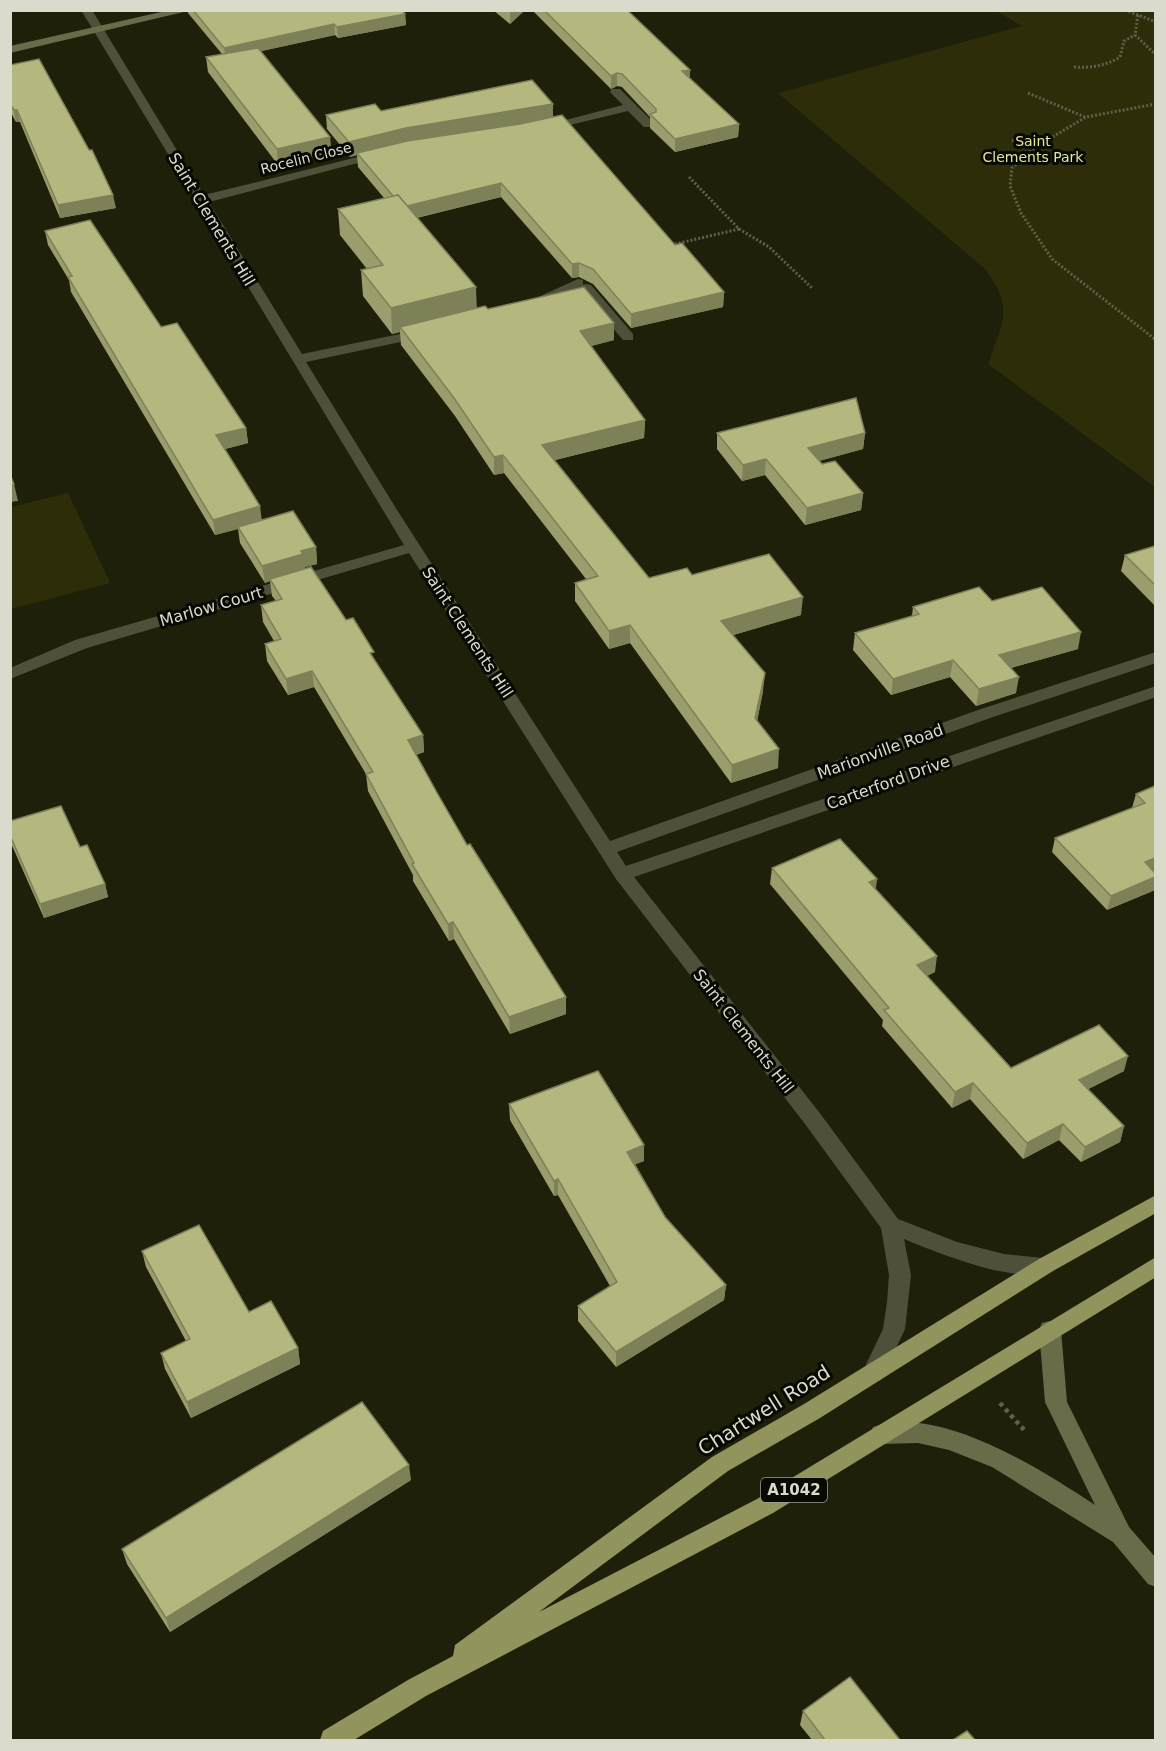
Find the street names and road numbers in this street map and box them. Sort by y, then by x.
street label: Rocelin Close [259,139,353,177]
street label: Saint Clements Hill [164,149,259,289]
street label: Saint Clements Hill [418,563,517,701]
street label: Marlow Court [157,583,265,630]
street label: Marionville Road [815,720,946,783]
street label: Carterford Drive [824,751,952,814]
street label: Saint Clements Hill [689,966,798,1097]
street label: Chartwell Road [693,1360,835,1460]
road number: A1042 [761,1478,827,1502]

